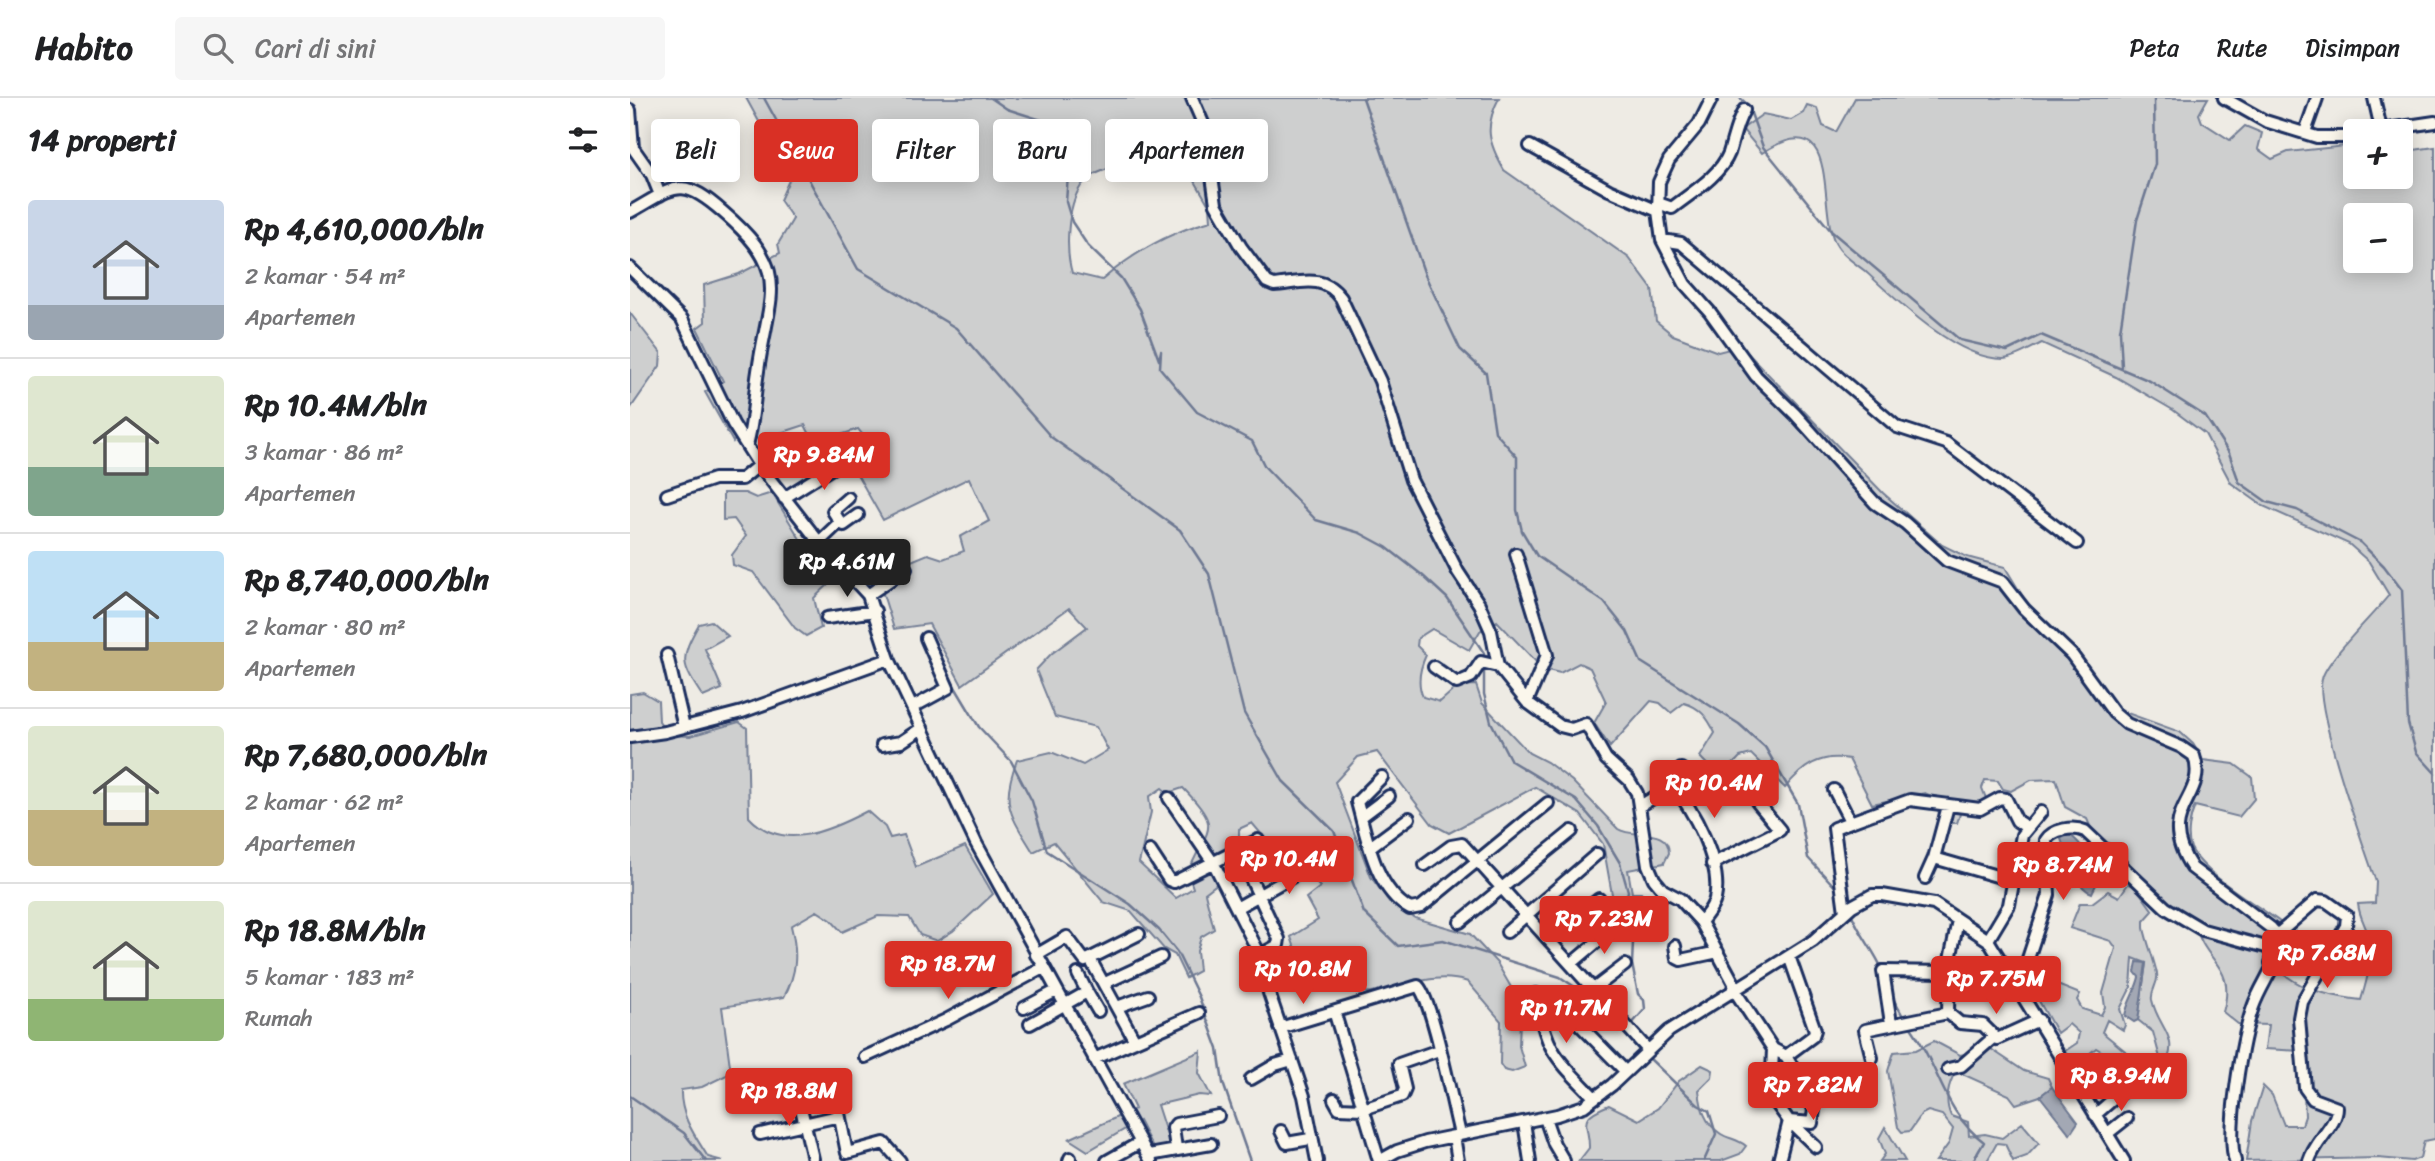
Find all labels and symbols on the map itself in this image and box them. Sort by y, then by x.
pin: Rp 9.84M [752,432,896,492]
pin: Rp 4.61M [775,540,919,599]
pin: Rp 10.4M [1642,760,1786,820]
pin: Rp 10.4M [1217,836,1361,896]
pin: Rp 8.74M [1991,842,2135,902]
pin: Rp 7.23M [1532,896,1676,956]
pin: Rp 7.68M [2255,930,2399,990]
pin: Rp 18.7M [876,942,1020,1001]
pin: Rp 10.8M [1231,946,1375,1006]
pin: Rp 7.75M [1924,956,2068,1016]
pin: Rp 11.7M [1494,986,1638,1045]
pin: Rp 8.94M [2049,1054,2193,1113]
pin: Rp 7.82M [1741,1062,1885,1122]
pin: Rp 18.8M [717,1068,861,1128]

